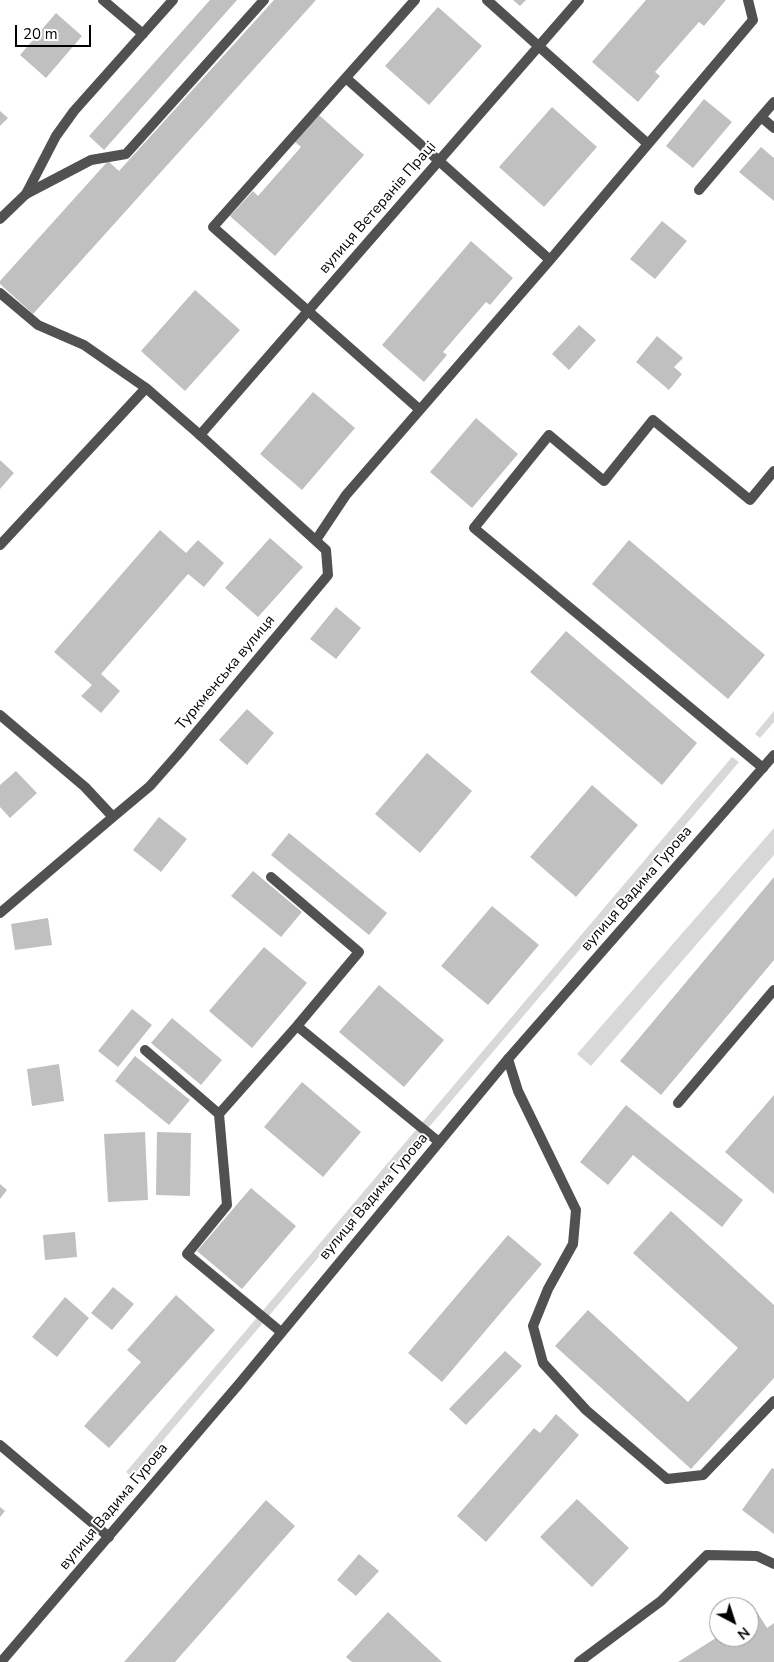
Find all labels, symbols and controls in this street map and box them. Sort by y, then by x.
scale bar [18,15,94,47]
text: 20 m [23,24,58,44]
street label: вулиця Ветеранів Праці [316,138,440,278]
street label: Туркменська вулиця [173,612,279,734]
street label: вулиця Вадима Гурова [578,823,696,955]
street label: вулиця Вадима Гурова [316,1130,432,1264]
street label: вулиця Вадима Гурова [56,1440,172,1574]
north arrow [709,1597,759,1647]
text: N [733,1622,753,1644]

